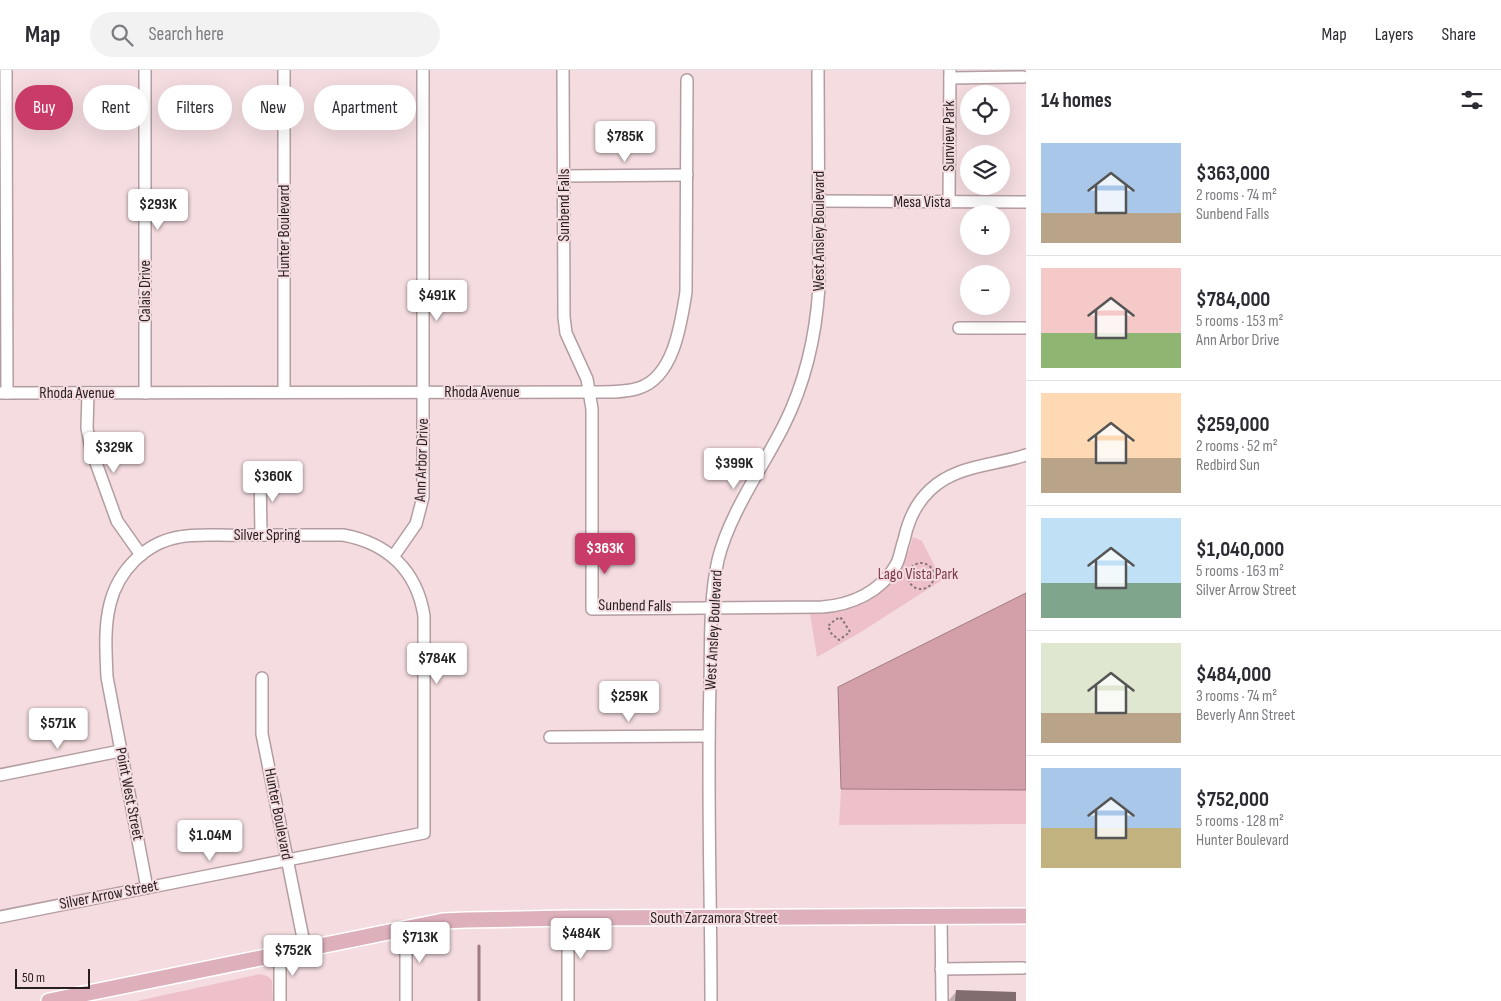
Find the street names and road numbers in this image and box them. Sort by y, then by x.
street label: Sunview Park [940,101,959,171]
street label: Sunbend Falls [555,168,574,242]
street label: West Ansley Boulevard [810,171,829,291]
street label: Hunter Boulevard [275,185,294,277]
street label: Mesa Vista [893,193,951,212]
street label: Calais Drive [136,260,155,322]
street label: Rhoda Avenue [444,383,520,402]
street label: Rhoda Avenue [39,384,115,403]
street label: Ann Arbor Drive [411,418,433,503]
street label: Silver Spring [234,526,300,545]
street label: West Ansley Boulevard [701,569,727,691]
street label: Sunbend Falls [598,596,672,616]
street label: Point West Street [111,746,147,842]
street label: Hunter Boulevard [260,767,296,861]
street label: Silver Arrow Street [58,876,160,914]
street label: South Zarzamora Street [650,909,778,928]

